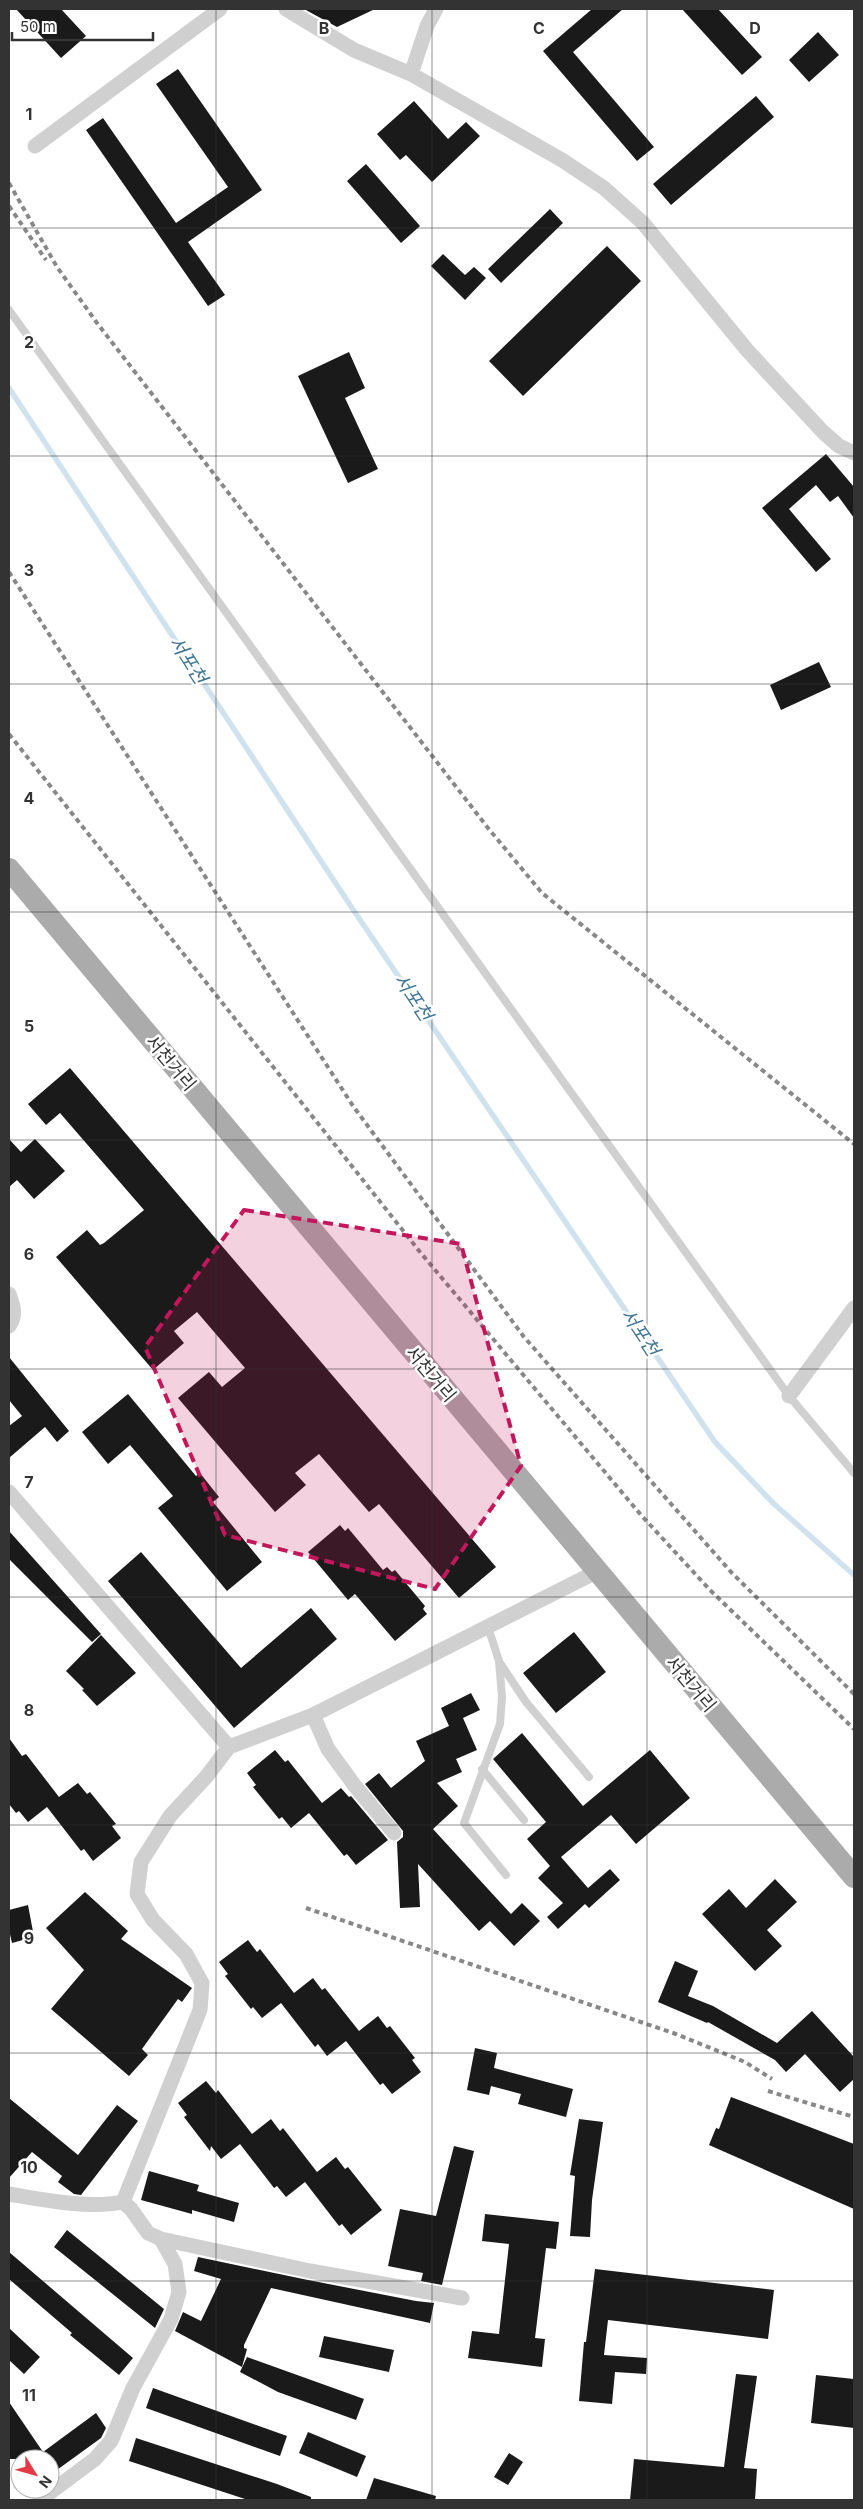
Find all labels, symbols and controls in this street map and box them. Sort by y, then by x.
scale bar [12,10,154,42]
text: 50 m [20,17,56,36]
text: B [319,18,329,38]
text: C [533,18,545,38]
text: D [749,18,761,38]
text: 1 [26,104,32,124]
text: 2 [24,332,34,352]
text: 3 [24,560,34,580]
water label: 서포천 [164,632,213,690]
text: 4 [24,788,35,808]
water label: 서포천 [389,969,438,1026]
text: 5 [24,1016,34,1036]
street label: 서천거리 [142,1031,200,1095]
text: 6 [24,1244,34,1264]
water label: 서포천 [616,1304,665,1361]
street label: 서천거리 [402,1342,460,1406]
text: 7 [24,1472,34,1492]
street label: 서천거리 [662,1652,720,1716]
text: 8 [24,1700,34,1720]
text: 9 [24,1928,34,1948]
text: 10 [20,2157,38,2177]
text: 11 [22,2385,36,2405]
north arrow [10,2449,60,2499]
text: N [36,2473,56,2492]

